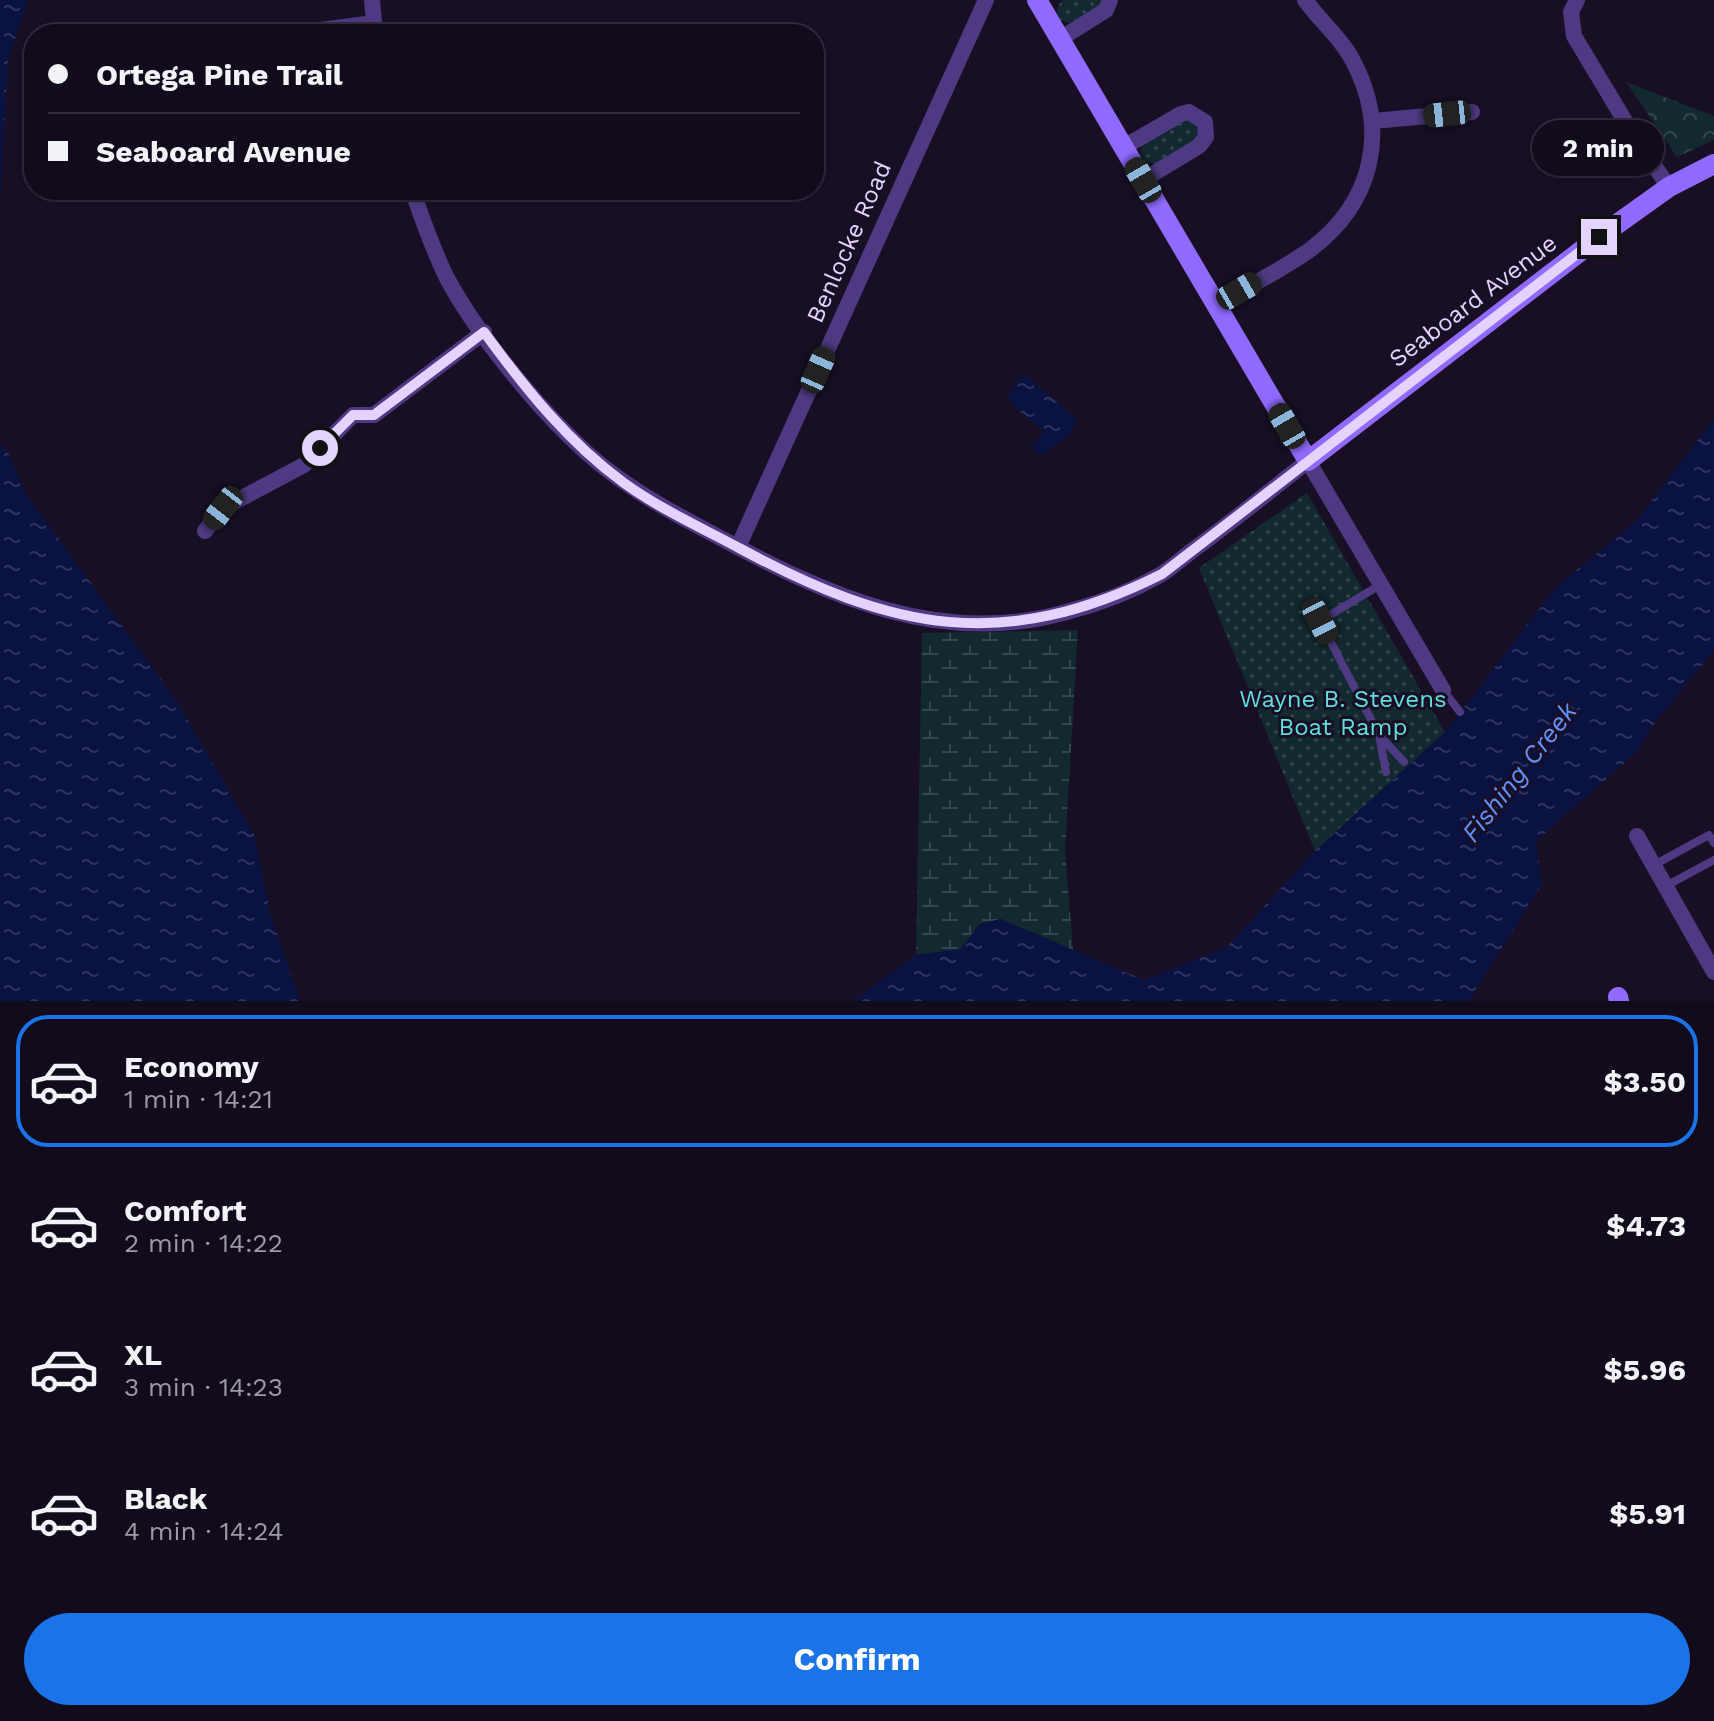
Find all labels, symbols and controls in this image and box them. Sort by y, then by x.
text: Ortega Pine Trail [96,57,343,92]
car [1422,100,1472,128]
callout: 2 min [1533,121,1665,177]
text: 2 min [1562,133,1634,163]
text: Seaboard Avenue [96,134,351,169]
car [1121,153,1165,207]
street label: Benlocke Road [801,157,897,327]
route end [1581,219,1617,255]
street label: Seaboard Avenue [1384,229,1562,373]
car [1212,269,1266,313]
car [797,343,839,397]
car [1265,399,1309,453]
route start [302,430,338,466]
car [199,482,247,534]
car [1298,594,1342,648]
park label: Wayne B. Stevens Boat Ramp [1239,685,1447,741]
water label: Fishing Creek [1455,696,1583,848]
icon: car [28,1045,100,1117]
text: Economy [124,1049,259,1084]
text: $3.50 [1603,1064,1686,1099]
text: 1 min · 14:21 [124,1084,273,1114]
icon: car [28,1189,100,1261]
text: Comfort [124,1193,246,1228]
text: $4.73 [1606,1208,1686,1243]
text: 2 min · 14:22 [124,1228,283,1258]
icon: car [28,1333,100,1405]
text: XL [124,1337,162,1372]
text: $5.96 [1604,1352,1686,1387]
text: 3 min · 14:23 [124,1372,283,1402]
icon: car [28,1477,100,1549]
text: Black [124,1481,208,1516]
text: $5.91 [1609,1496,1686,1531]
text: 4 min · 14:24 [124,1516,284,1546]
button: Confirm [24,1613,1690,1705]

